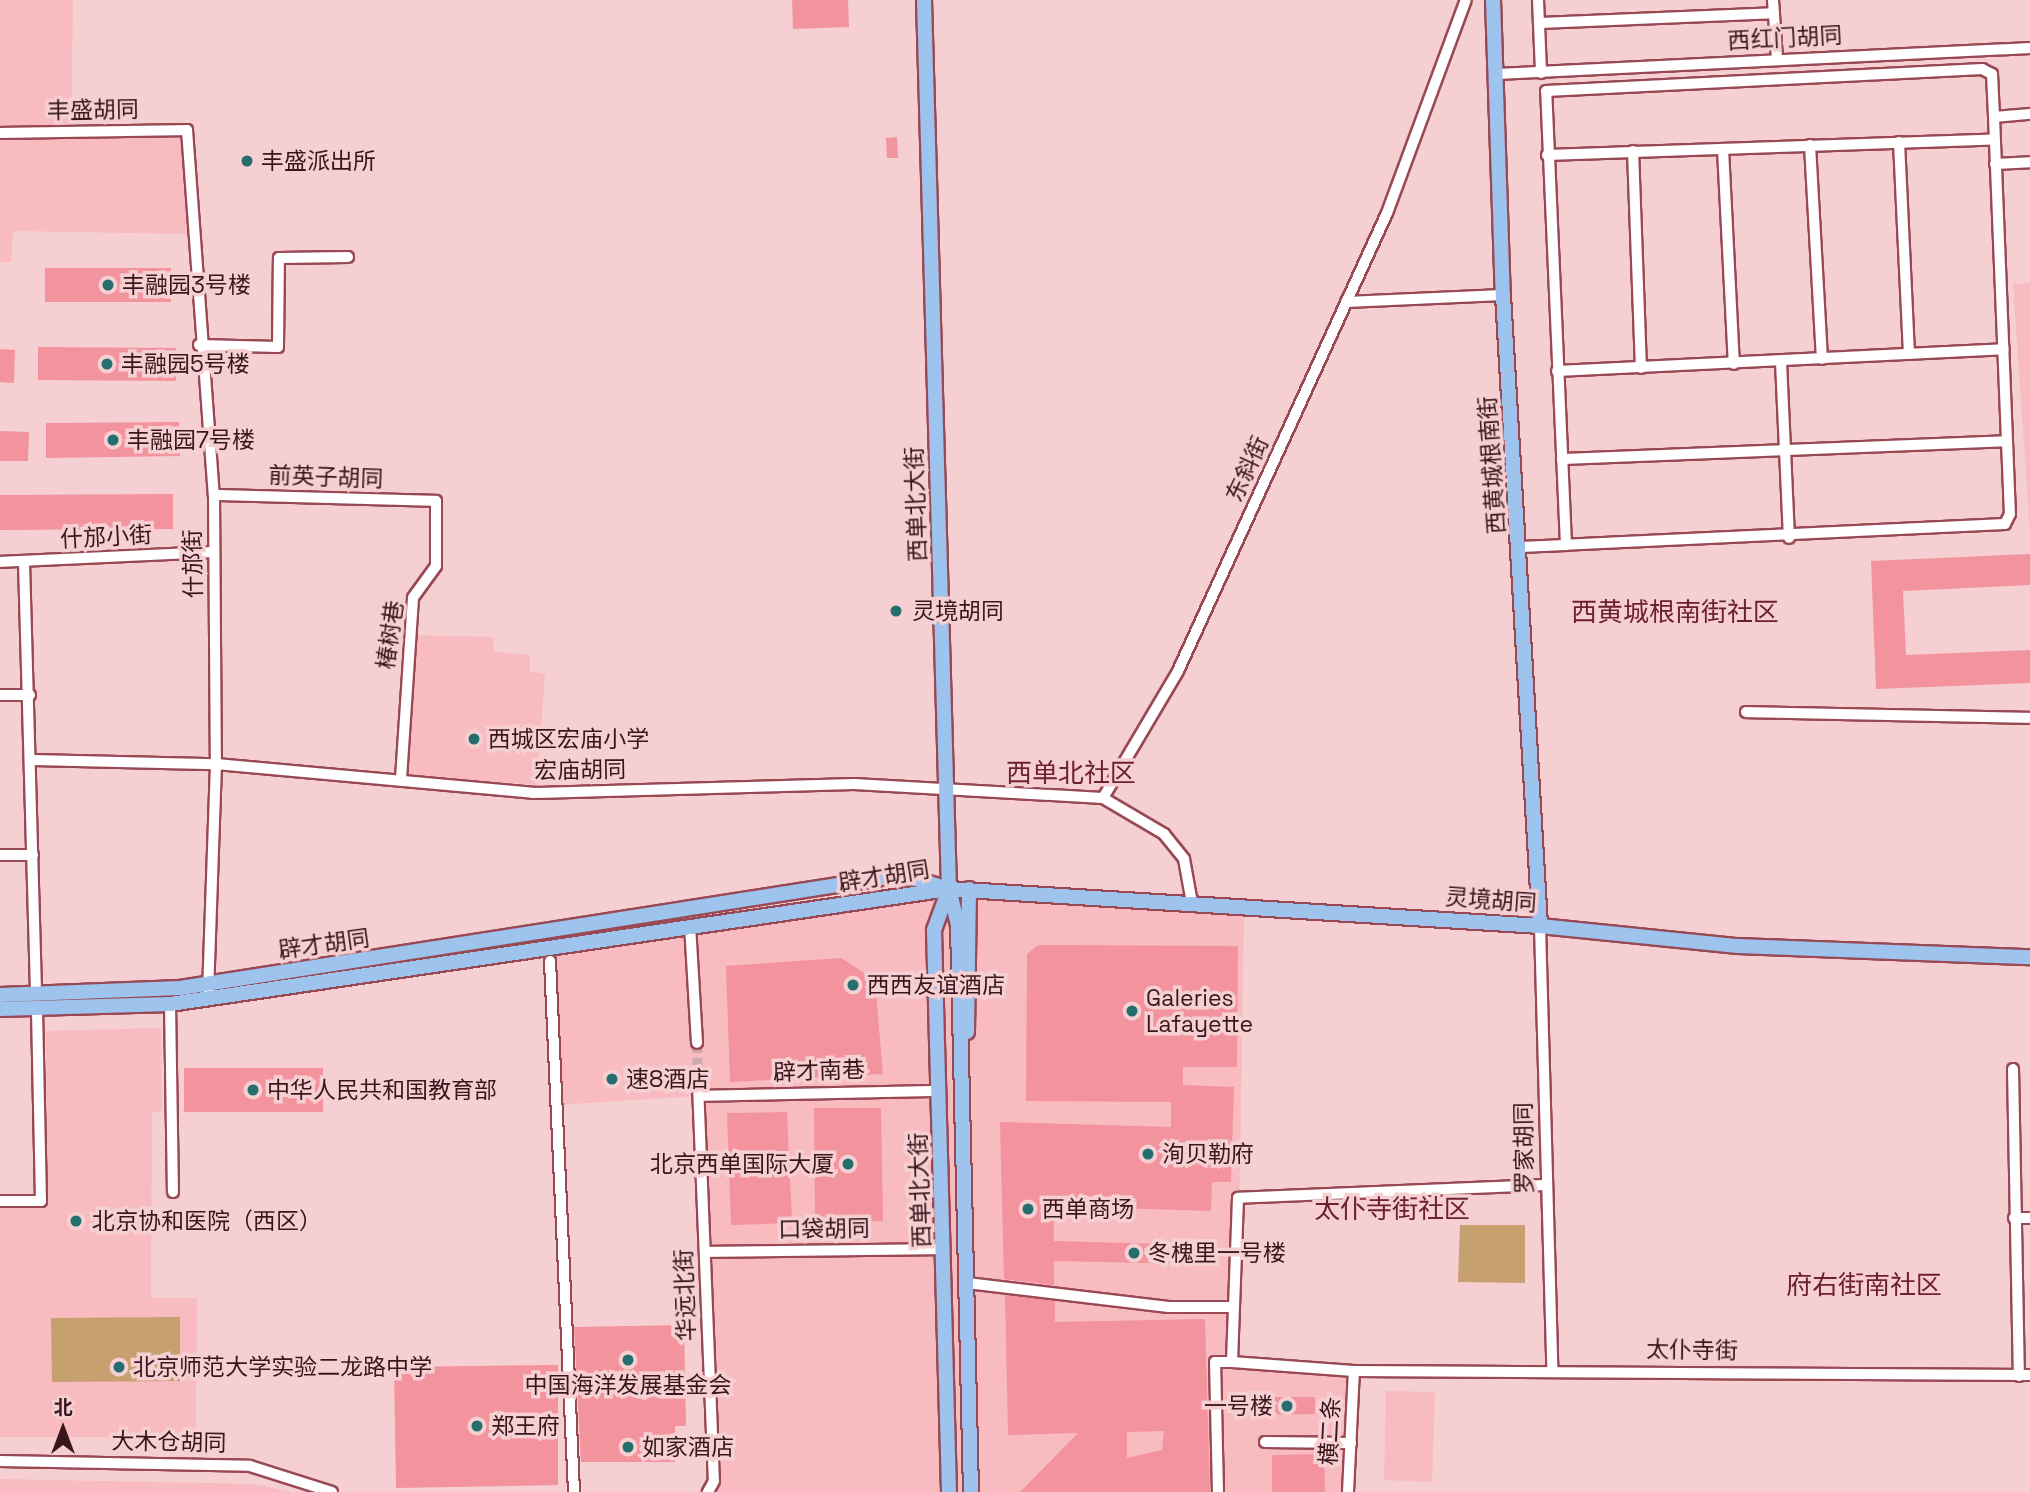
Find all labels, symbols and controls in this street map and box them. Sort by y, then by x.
street label: 西红门胡同 [1727,21,1843,55]
street label: 丰盛胡同 [47,95,139,125]
place label: 丰盛派出所 [261,147,376,175]
marker: 丰盛派出所 [239,153,255,169]
place label: 丰融园3号楼 [122,271,251,299]
marker: 丰融园3号楼 [100,277,116,293]
place label: 丰融园5号楼 [121,350,250,378]
marker: 丰融园5号楼 [99,356,115,372]
street label: 西黄城根南街 [1473,395,1511,535]
place label: 丰融园7号楼 [127,426,255,454]
marker: 丰融园7号楼 [105,432,121,448]
street label: 东斜街 [1220,432,1274,506]
street label: 西单北大街 [900,446,932,562]
street label: 前英子胡同 [268,461,384,493]
street label: 什邡小街 [59,521,153,553]
street label: 什邡街 [179,529,207,599]
place label: 灵境胡同 [912,597,1004,625]
district label: 西黄城根南街社区 [1571,597,1779,629]
street label: 椿树巷 [372,599,408,671]
marker: 灵境胡同 [886,601,906,621]
place label: 西城区宏庙小学 [488,725,649,753]
marker: 西城区宏庙小学 [466,731,482,747]
street label: 宏庙胡同 [534,755,626,785]
district label: 西单北社区 [1006,758,1136,790]
street label: 辟才胡同 [836,855,932,897]
street label: 灵境胡同 [1444,883,1538,917]
street label: 辟才胡同 [277,924,371,964]
place label: 西西友谊酒店 [867,971,1005,999]
marker: 西西友谊酒店 [845,977,861,993]
place label: Galeries Lafayette [1146,984,1253,1038]
marker: Galeries Lafayette [1124,1003,1140,1019]
street label: 辟才南巷 [773,1056,865,1086]
place label: 速8酒店 [626,1065,709,1093]
marker: 速8酒店 [604,1071,620,1087]
place label: 中华人民共和国教育部 [267,1076,497,1104]
marker: 中华人民共和国教育部 [245,1082,261,1098]
street label: 罗家胡同 [1509,1102,1539,1194]
street label: 西单北大街 [904,1132,936,1248]
place label: 洵贝勒府 [1162,1140,1254,1168]
marker: 洵贝勒府 [1140,1146,1156,1162]
place label: 北京西单国际大厦 [650,1150,834,1178]
marker: 北京西单国际大厦 [840,1156,856,1172]
district label: 太仆寺街社区 [1314,1194,1470,1226]
place label: 西单商场 [1042,1195,1134,1223]
marker: 西单商场 [1020,1201,1036,1217]
place label: 北京协和医院（西区） [92,1207,322,1235]
marker: 北京协和医院（西区） [66,1211,86,1231]
street label: 口袋胡同 [778,1214,870,1244]
place label: 冬槐里一号楼 [1148,1239,1286,1267]
marker: 冬槐里一号楼 [1126,1245,1142,1261]
street label: 华远北街 [670,1249,700,1341]
district label: 府右街南社区 [1786,1270,1942,1302]
street label: 太仆寺街 [1646,1335,1738,1365]
marker: 中国海洋发展基金会 [620,1352,636,1368]
place label: 北京师范大学实验二龙路中学 [133,1353,432,1381]
marker: 北京师范大学实验二龙路中学 [111,1359,127,1375]
place label: 中国海洋发展基金会 [525,1371,731,1399]
place label: 一号楼 [1204,1392,1273,1420]
north arrow [28,1394,98,1464]
text: 北 [53,1395,73,1420]
street label: 横二条 [1314,1396,1346,1466]
marker: 一号楼 [1279,1398,1295,1414]
place label: 郑王府 [491,1412,560,1440]
marker: 郑王府 [469,1418,485,1434]
street label: 大木仓胡同 [111,1427,227,1457]
place label: 如家酒店 [642,1433,734,1461]
marker: 如家酒店 [620,1439,636,1455]

